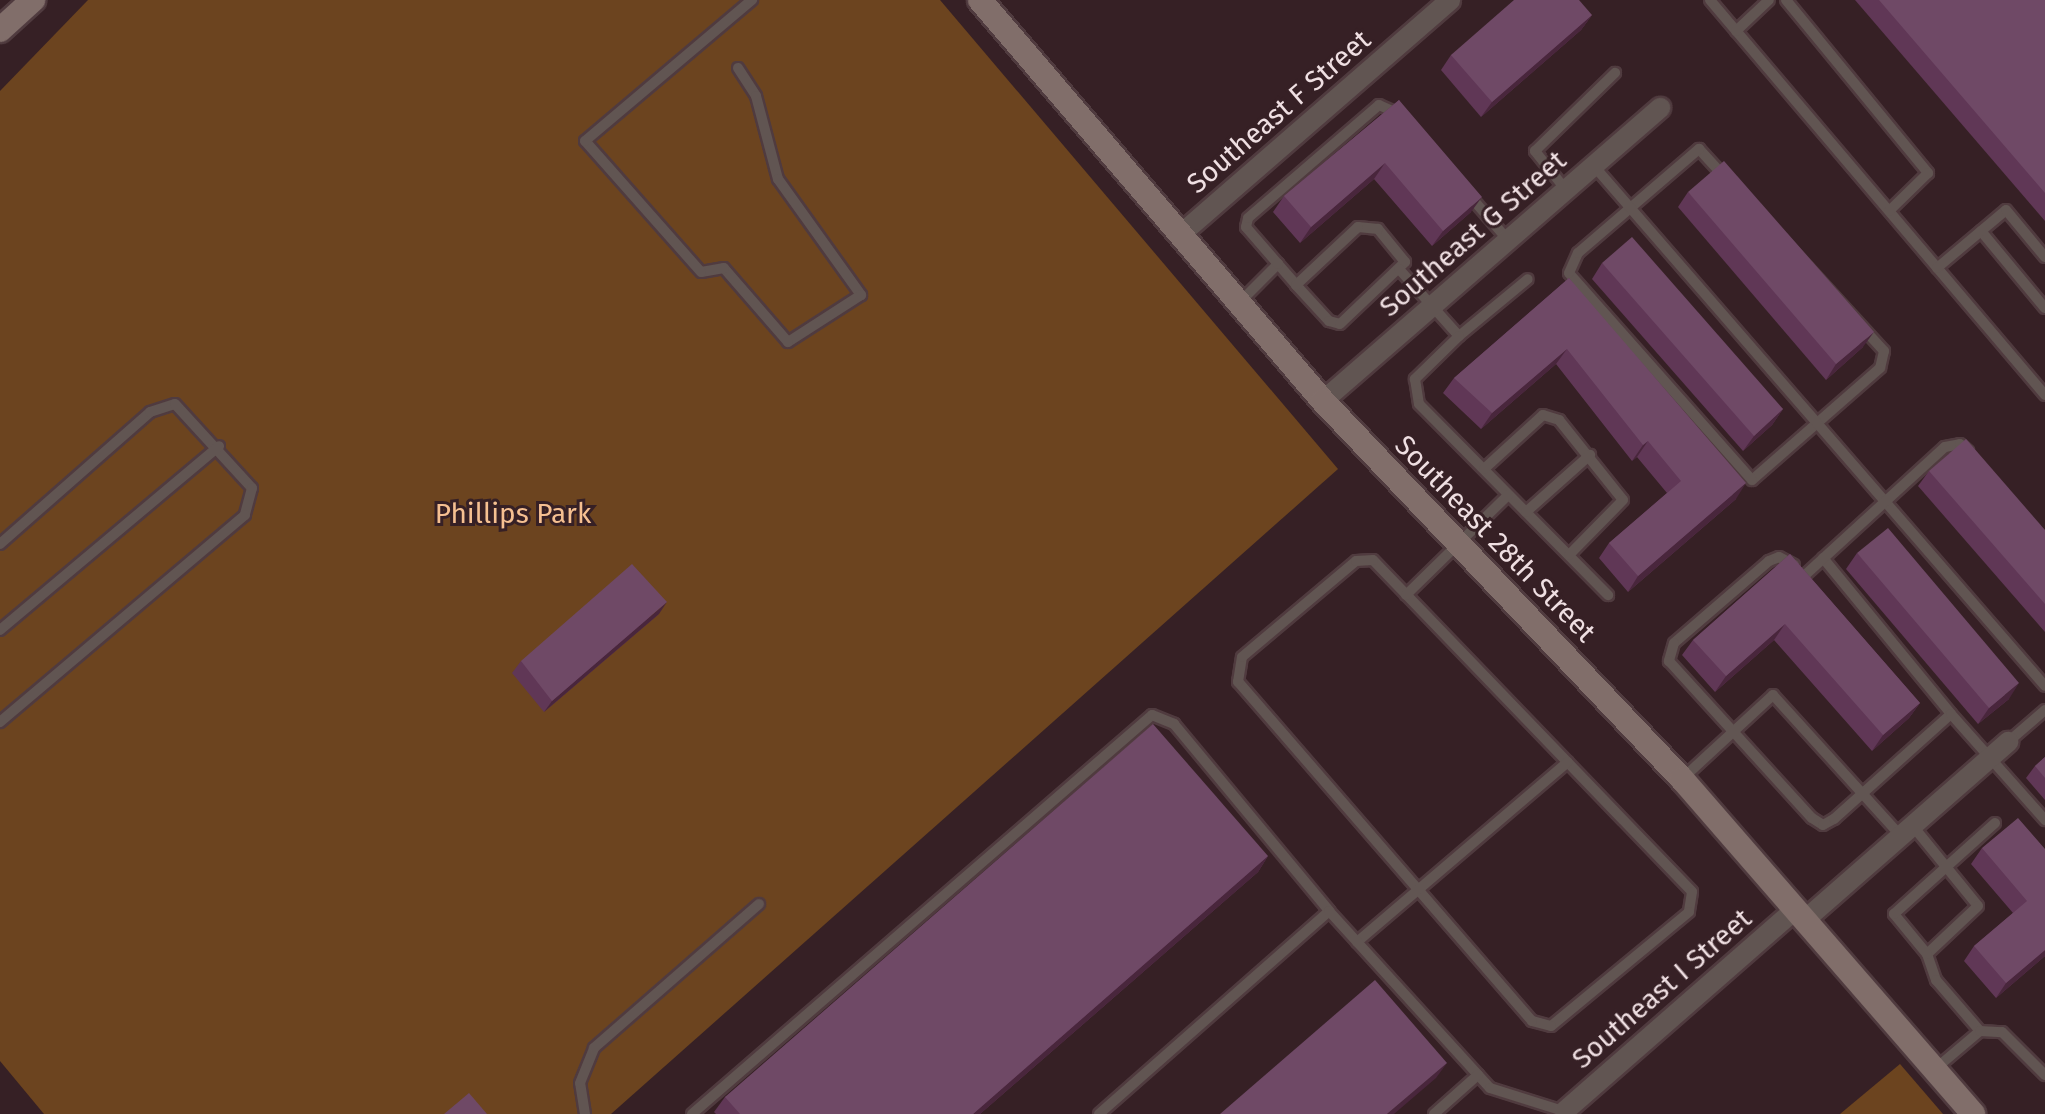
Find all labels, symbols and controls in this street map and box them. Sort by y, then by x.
street label: Southeast F Street [1180,23,1378,201]
street label: Southeast G Street [1373,144,1573,324]
street label: Southeast 28th Street [1388,429,1602,649]
park label: Phillips Park [435,497,591,531]
street label: Southeast I Street [1565,902,1759,1076]

